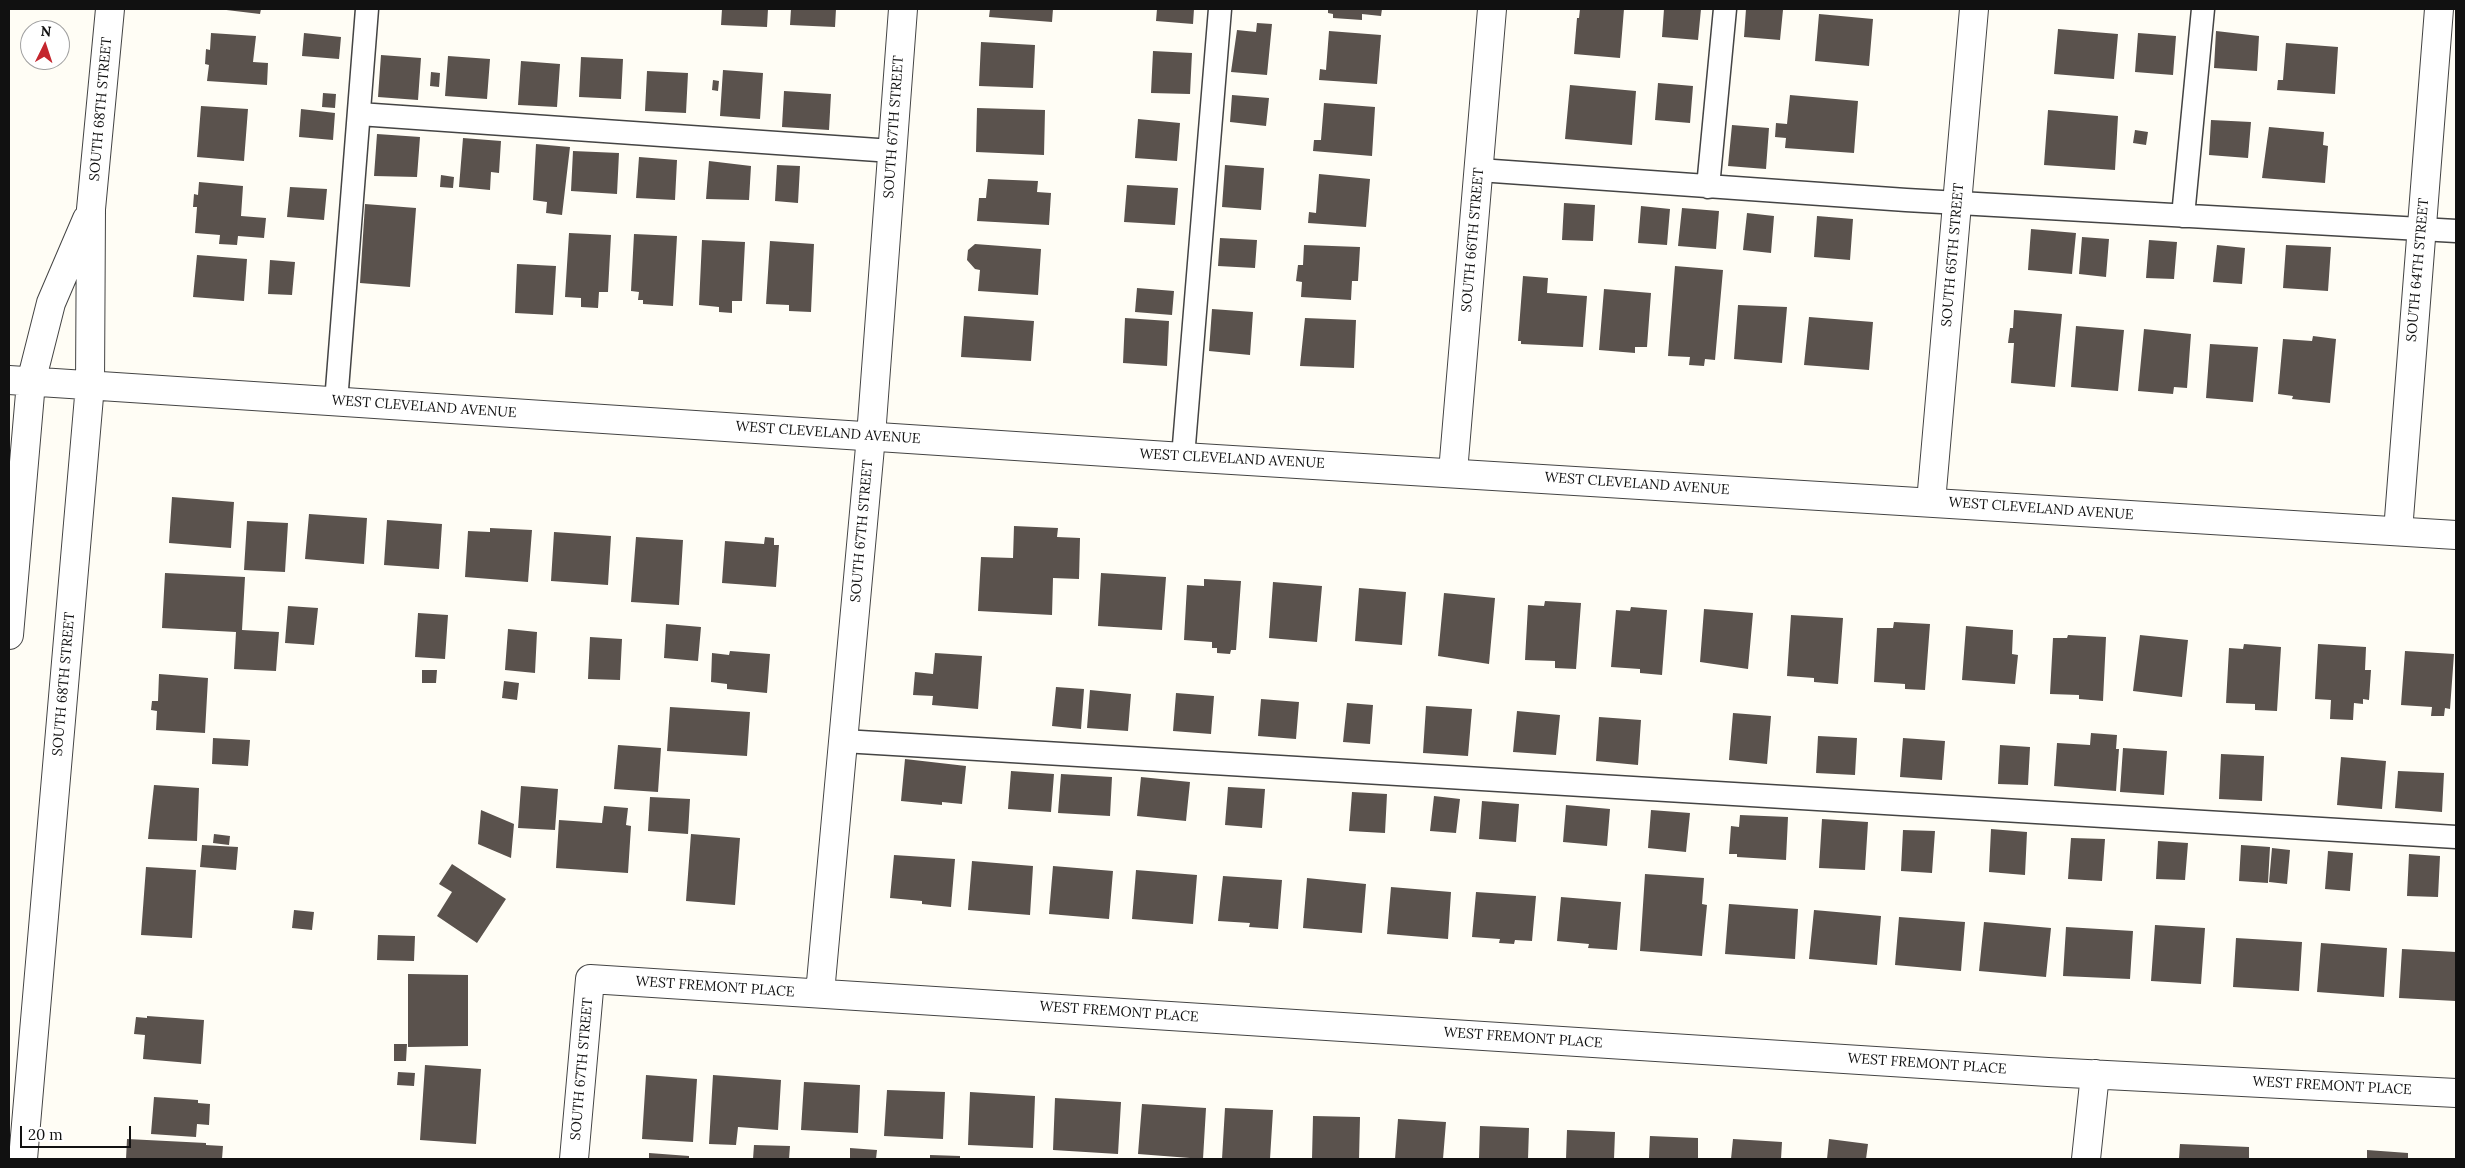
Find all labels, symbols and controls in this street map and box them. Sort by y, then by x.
north arrow [20,20,70,70]
text: N [40,22,52,40]
street label: SOUTH 68TH STREET [86,36,116,182]
street label: SOUTH 67TH STREET [881,55,907,199]
street label: SOUTH 66TH STREET [1458,167,1488,313]
street label: SOUTH 65TH STREET [1938,182,1968,328]
street label: SOUTH 64TH STREET [2403,197,2433,343]
street label: WEST CLEVELAND AVENUE [331,392,517,422]
street label: WEST CLEVELAND AVENUE [735,418,921,448]
street label: WEST CLEVELAND AVENUE [1139,446,1325,472]
street label: SOUTH 67TH STREET [847,459,877,603]
street label: WEST CLEVELAND AVENUE [1544,469,1730,499]
street label: WEST CLEVELAND AVENUE [1948,494,2134,524]
street label: SOUTH 68TH STREET [49,611,79,757]
street label: WEST FREMONT PLACE [635,973,795,1001]
street label: SOUTH 67TH STREET [567,997,597,1141]
street label: WEST FREMONT PLACE [1039,998,1199,1026]
street label: WEST FREMONT PLACE [1443,1024,1603,1052]
street label: WEST FREMONT PLACE [1847,1050,2007,1078]
street label: WEST FREMONT PLACE [2252,1073,2412,1099]
scale bar [22,1116,134,1148]
text: 20 m [28,1125,63,1144]

